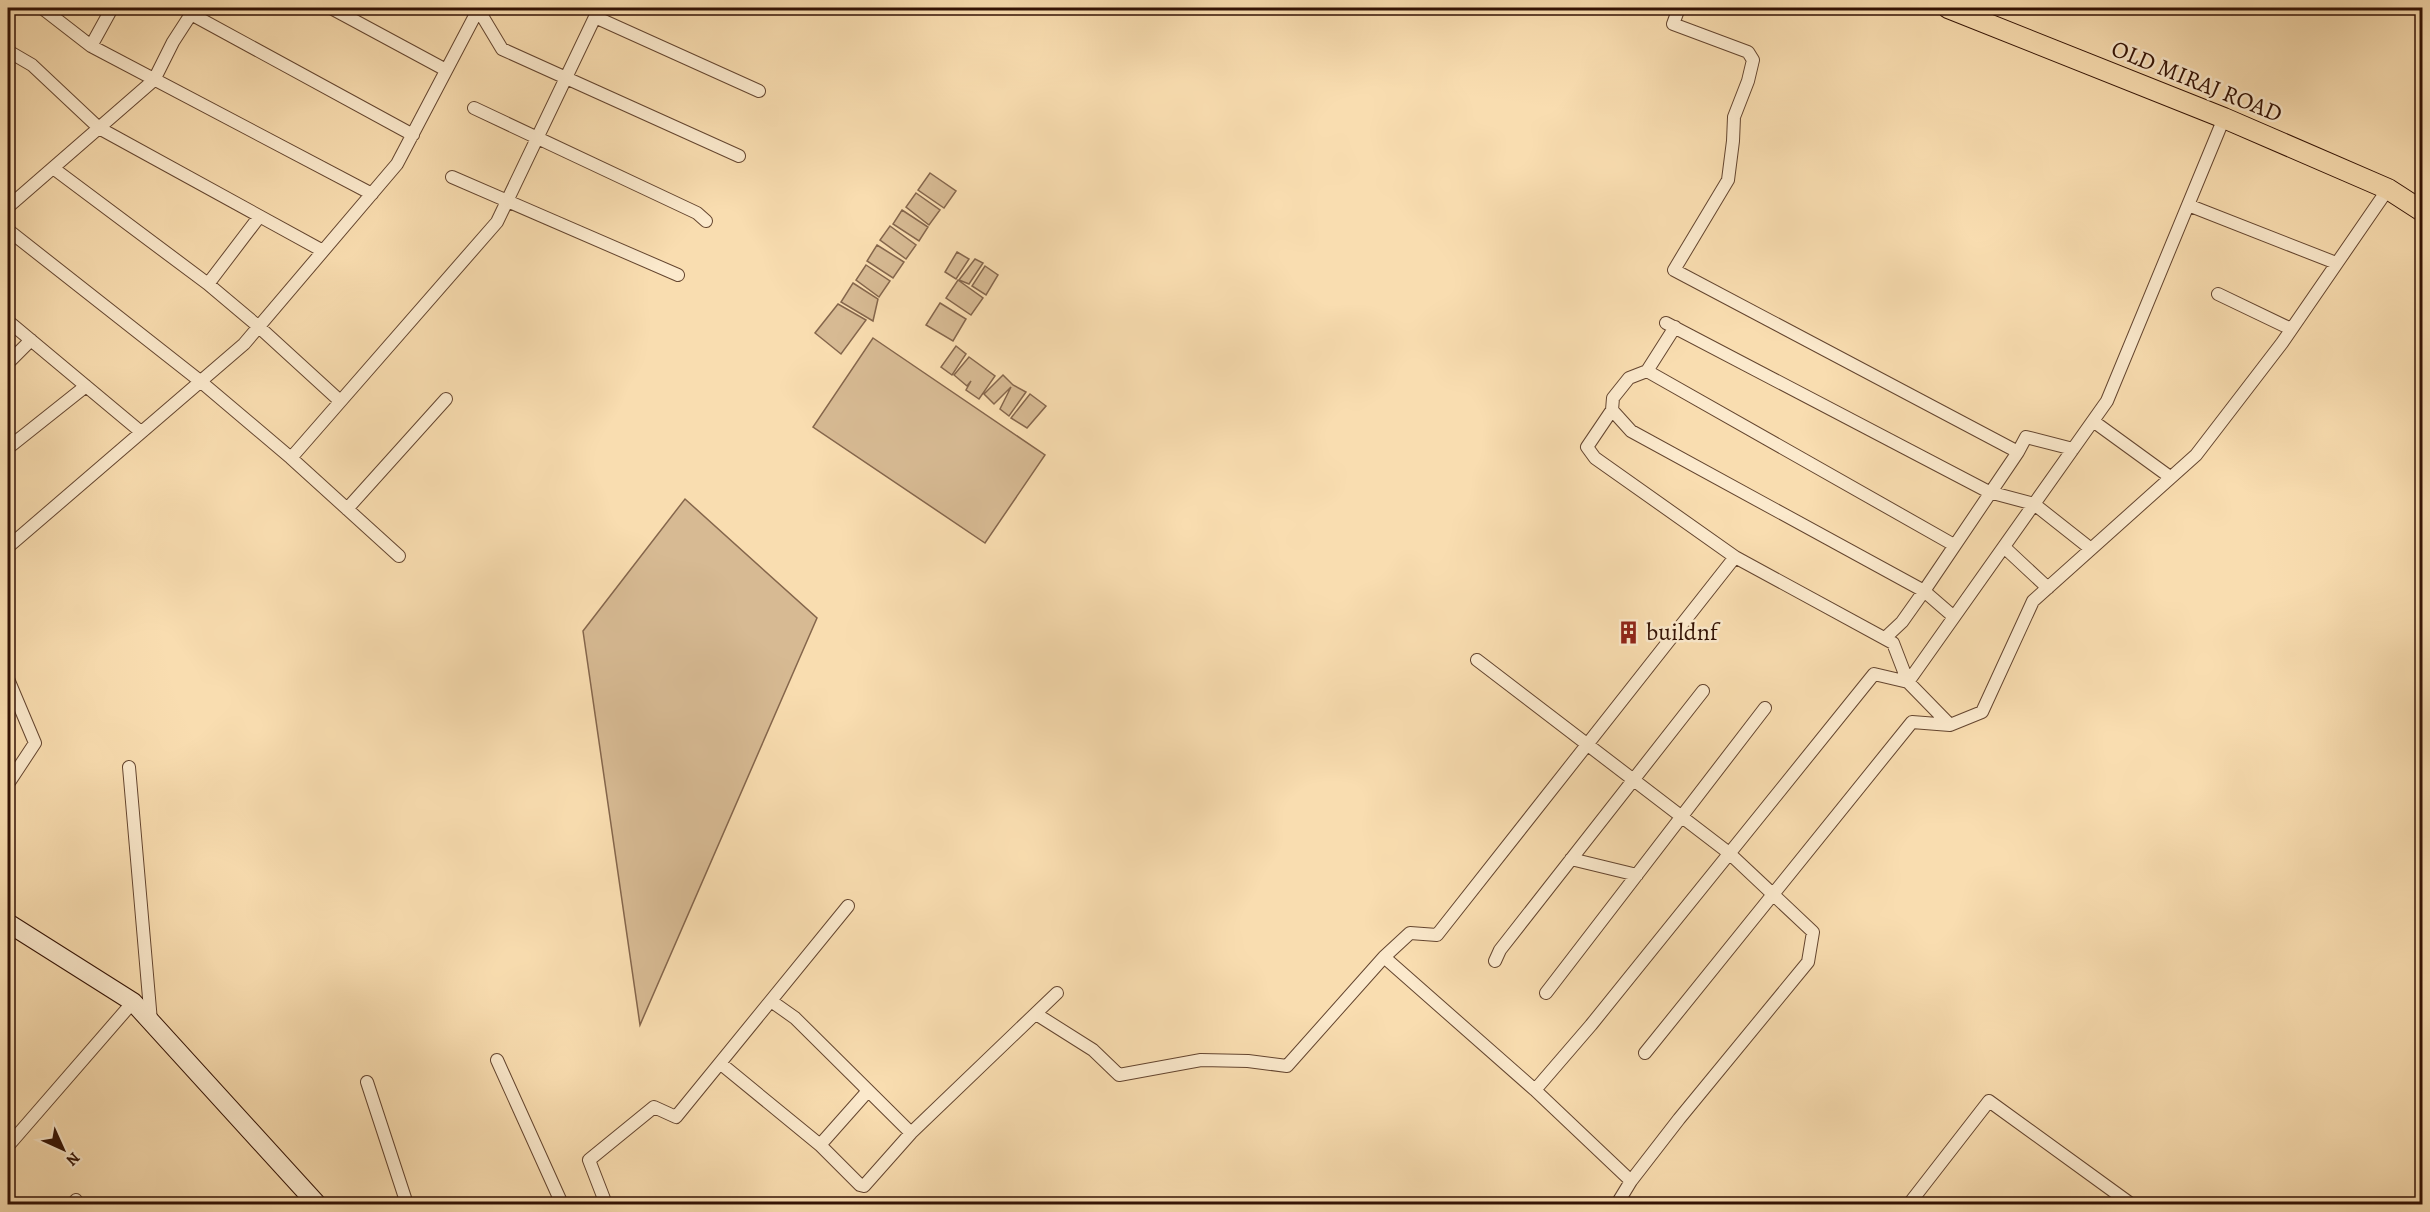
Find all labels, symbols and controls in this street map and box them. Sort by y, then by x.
street label: OLD MIRAJ ROAD [2107,32,2287,130]
place label: buildnf [1646,616,1721,648]
building icon: buildnf [1615,619,1641,645]
north arrow [33,1119,93,1179]
text: N [61,1147,85,1171]

